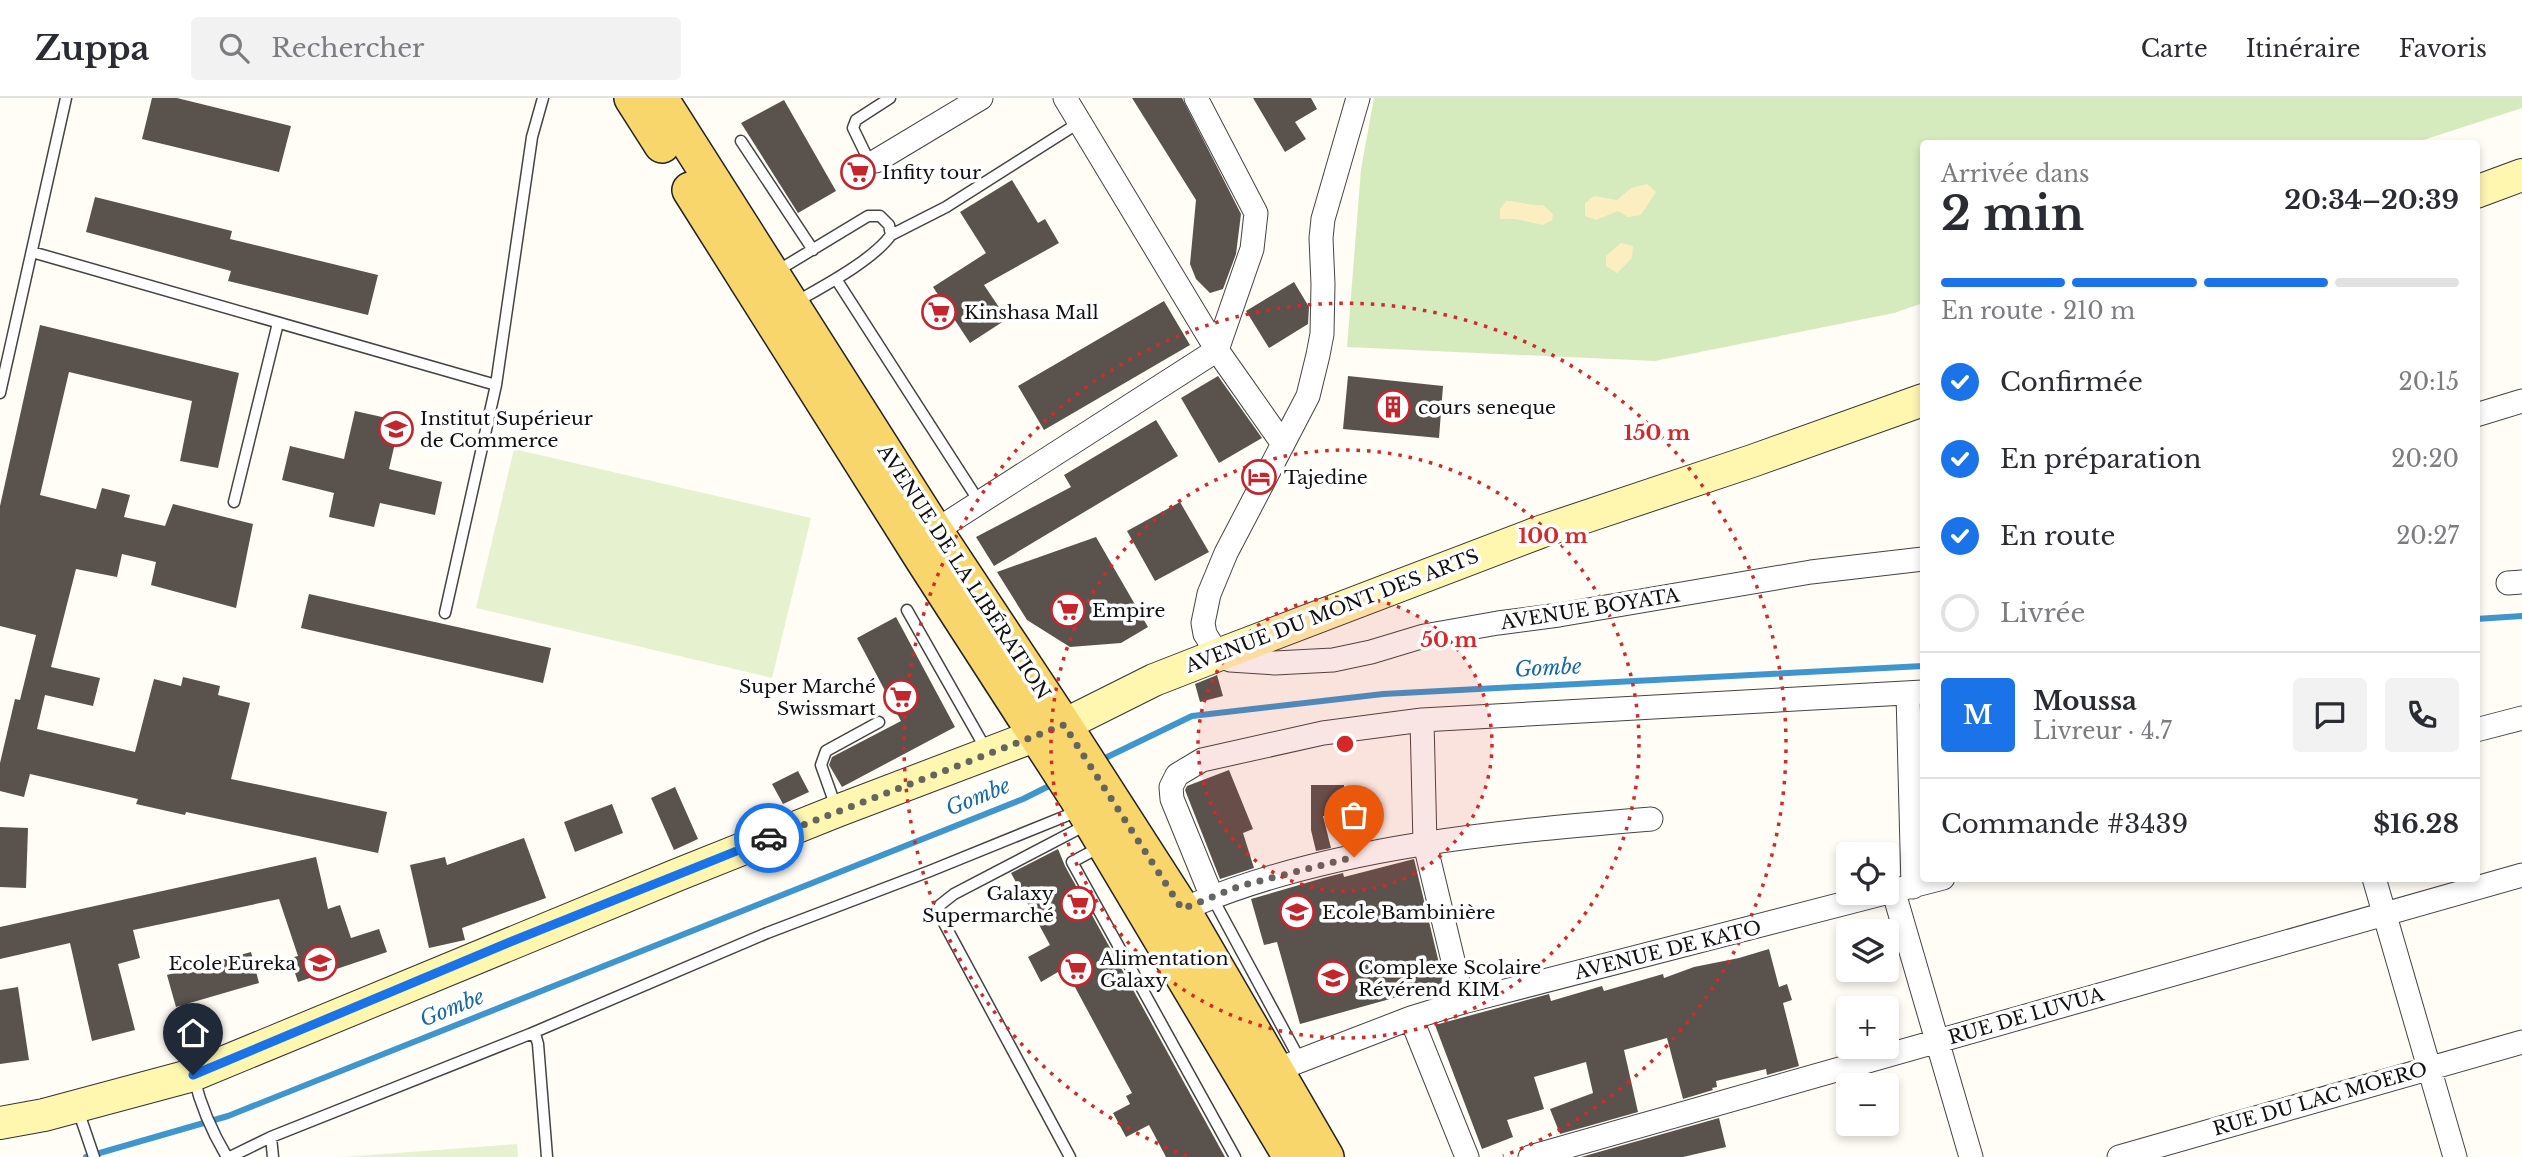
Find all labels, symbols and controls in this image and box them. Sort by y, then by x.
search box [191,17,681,80]
text: Zuppa [35,28,149,69]
icon: search [215,29,253,67]
text: Rechercher [271,32,425,64]
text: Carte [2141,34,2208,63]
text: Itinéraire [2246,34,2361,63]
text: Favoris [2399,34,2487,63]
supermarket icon: Infity tour [839,153,877,191]
text: Arrivée dans [1941,160,2089,188]
place label: Infity tour [882,161,981,184]
text: 20:34–20:39 [2284,184,2459,216]
text: 2 min [1941,185,2084,242]
supermarket icon: Kinshasa Mall [920,293,958,331]
text: En route · 210 m [1941,297,2135,325]
place label: Kinshasa Mall [964,301,1099,324]
icon: check [1941,363,1979,401]
text: Confirmée [2000,366,2143,398]
text: 20:15 [2399,368,2459,396]
building icon: cours seneque [1374,388,1412,426]
place label: cours seneque [1418,396,1556,419]
place label: Institut Supérieur de Commerce [420,407,593,452]
school or university icon: Institut Supérieur de Commerce [377,410,415,448]
text: 150 m [1624,420,1690,446]
street label: AVENUE DE LA LIBÉRATION [872,439,1055,704]
icon: check [1941,440,1979,478]
text: En préparation [2000,443,2201,475]
text: 20:20 [2391,445,2459,473]
hotel icon: Tajedine [1240,458,1278,496]
place label: Tajedine [1284,466,1368,489]
icon: check [1941,517,1979,555]
text: En route [2000,520,2116,552]
text: 20:27 [2396,522,2459,550]
text: 100 m [1518,523,1588,549]
street label: AVENUE DU MONT DES ARTS [1181,544,1482,678]
street label: AVENUE BOYATA [1498,583,1681,635]
supermarket icon: Empire [1049,591,1087,629]
text: Livrée [2000,597,2085,629]
place label: Empire [1092,599,1165,622]
text: 50 m [1420,627,1478,653]
water label: Gombe [1514,653,1583,683]
place label: Super Marché Swissmart [739,675,877,720]
supermarket icon: Super Marché Swissmart [882,678,920,716]
button: chat [2293,678,2367,752]
button: phone [2385,678,2459,752]
text: Moussa [2033,685,2137,717]
text: M [1963,699,1993,731]
text: Livreur · 4.7 [2033,717,2172,745]
centre of rings [1333,732,1357,756]
water label: Gombe [942,772,1014,822]
pin [1324,785,1384,857]
icon: bag [1335,796,1373,834]
courier [734,803,804,873]
text: Commande #3439 [1941,808,2188,840]
text: $16.28 [2373,808,2459,840]
icon: car [750,819,788,857]
map controls [1836,842,1899,1136]
button: locate [1836,842,1899,905]
place label: Galaxy Supermarché [922,882,1054,927]
supermarket icon: Galaxy Supermarché [1059,885,1097,923]
school or university icon: Ecole Bambinière [1278,893,1316,931]
place label: Ecole Bambinière [1322,901,1496,924]
street label: AVENUE DE KATO [1571,916,1764,985]
button: layers [1836,919,1899,982]
school or university icon: Ecole Eureka [301,944,339,982]
place label: Alimentation Galaxy [1099,947,1229,992]
supermarket icon: Alimentation Galaxy [1057,950,1095,988]
place label: Ecole Eureka [169,952,296,975]
place label: Complexe Scolaire Révérend KIM [1358,956,1541,1001]
school or university icon: Complexe Scolaire Révérend KIM [1314,959,1352,997]
water label: Gombe [416,983,488,1033]
street label: RUE DE LUVUA [1945,983,2107,1049]
button: + [1836,996,1899,1059]
pin [163,1003,223,1075]
icon: home [174,1014,212,1052]
street label: RUE DU LAC MOERO [2210,1057,2430,1141]
button: − [1836,1073,1899,1136]

